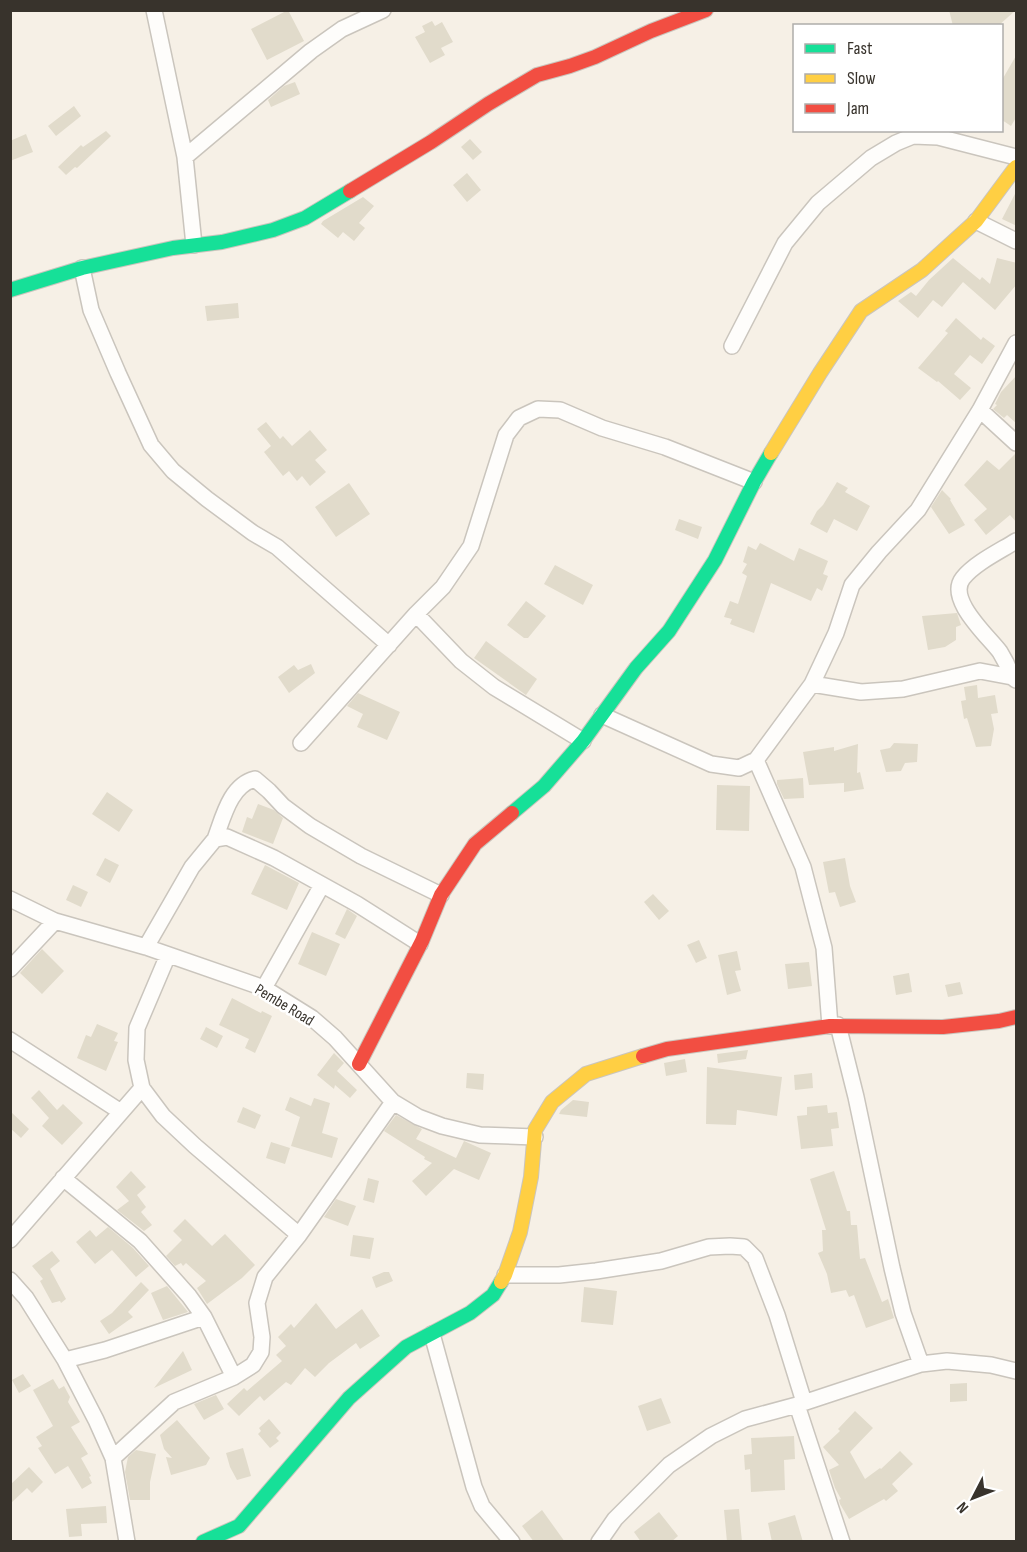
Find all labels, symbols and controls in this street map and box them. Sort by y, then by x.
legend [793,24,1003,132]
text: Fast [847,38,873,59]
text: Slow [847,68,876,89]
text: Jam [846,98,869,119]
street label: Pembe Road [251,980,317,1030]
north arrow [943,1468,1003,1528]
text: N [953,1498,973,1517]

